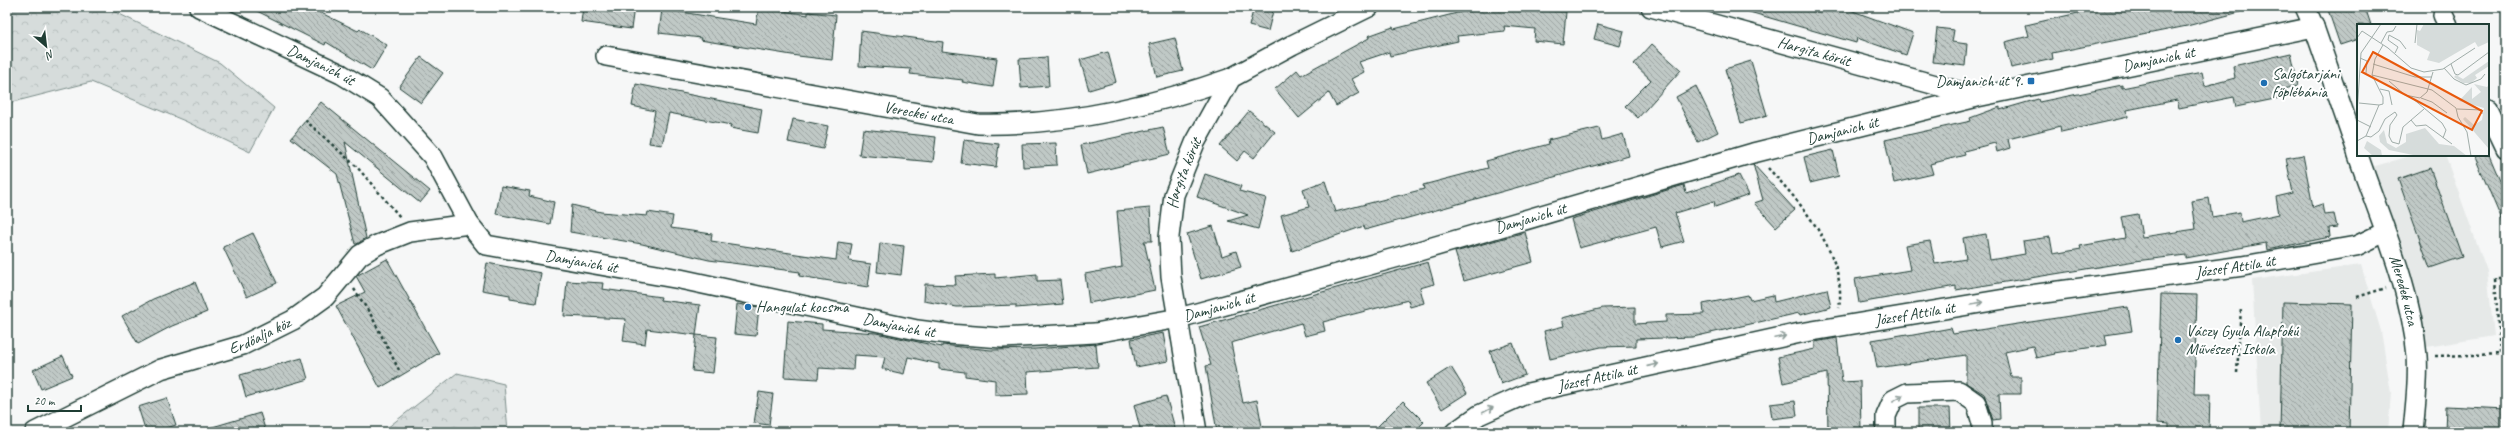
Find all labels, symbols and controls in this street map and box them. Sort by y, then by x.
inset map [2357,24,2489,156]
north arrow [26,26,66,66]
street label: Hargita körút [1775,32,1854,72]
street label: Damjanich út [284,40,360,91]
street label: Damjanich út [2121,42,2198,77]
text: N [42,47,57,64]
place label: Salgótarjáni főplébánia [2272,64,2341,102]
place label: Damjanich út 9. [1936,71,2024,91]
marker: Damjanich út 9. [2026,76,2036,86]
marker: Salgótarjáni főplébánia [2259,78,2269,88]
street label: Vereckei utca [882,97,957,130]
street label: Damjanich út [1805,112,1882,149]
street label: Hargita körút [1162,133,1207,210]
street label: Damjanich út [1493,198,1570,238]
street label: Damjanich út [544,246,621,278]
street label: József Attila út [2193,250,2279,283]
street label: Meredek utca [2385,253,2423,329]
street label: Damjanich út [1181,287,1259,326]
place label: Hangulat kocsma [756,297,850,317]
street label: József Attila út [1872,297,1958,331]
one-way arrow [1970,299,1983,307]
marker: Hangulat kocsma [743,302,753,312]
street label: Damjanich út [861,309,938,342]
street label: Erdőalja köz [226,312,295,359]
place label: Váczy Gyula Alapfokú Művészeti Iskola [2186,321,2300,359]
one-way arrow [1773,333,1786,341]
marker: Váczy Gyula Alapfokú Művészeti Iskola [2173,335,2183,345]
street label: József Attila út [1555,359,1640,396]
one-way arrow [1646,361,1659,369]
scale bar [28,387,81,413]
text: 20 m [34,393,56,409]
one-way arrow [1892,393,1904,401]
one-way arrow [1481,406,1493,414]

